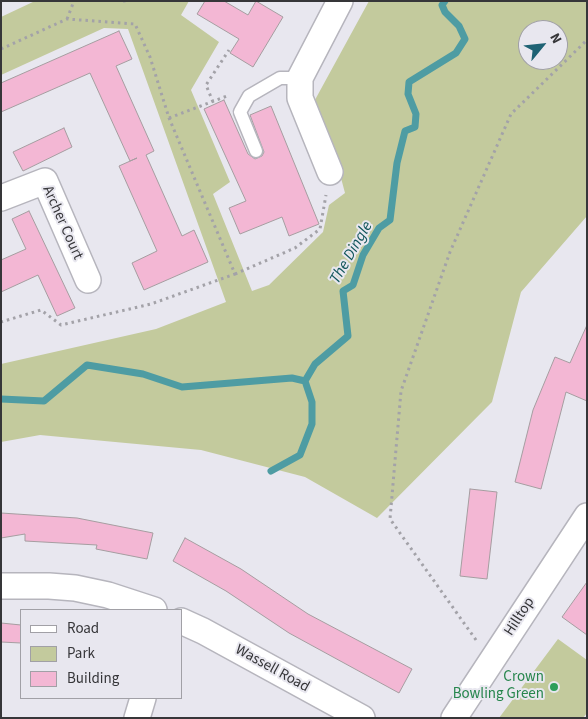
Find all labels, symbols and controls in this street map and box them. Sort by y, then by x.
north arrow [518,20,568,70]
text: N [544,30,566,47]
street label: Archer Court [38,183,86,263]
water label: The Dingle [326,218,378,288]
street label: Hilltop [501,594,539,640]
legend [20,609,182,699]
text: Road [67,618,99,639]
street label: Wassell Road [232,641,312,697]
text: Park [67,643,95,664]
text: Building [67,668,119,689]
place label: Crown Bowling Green [453,669,544,704]
marker: Crown Bowling Green [548,681,560,693]

